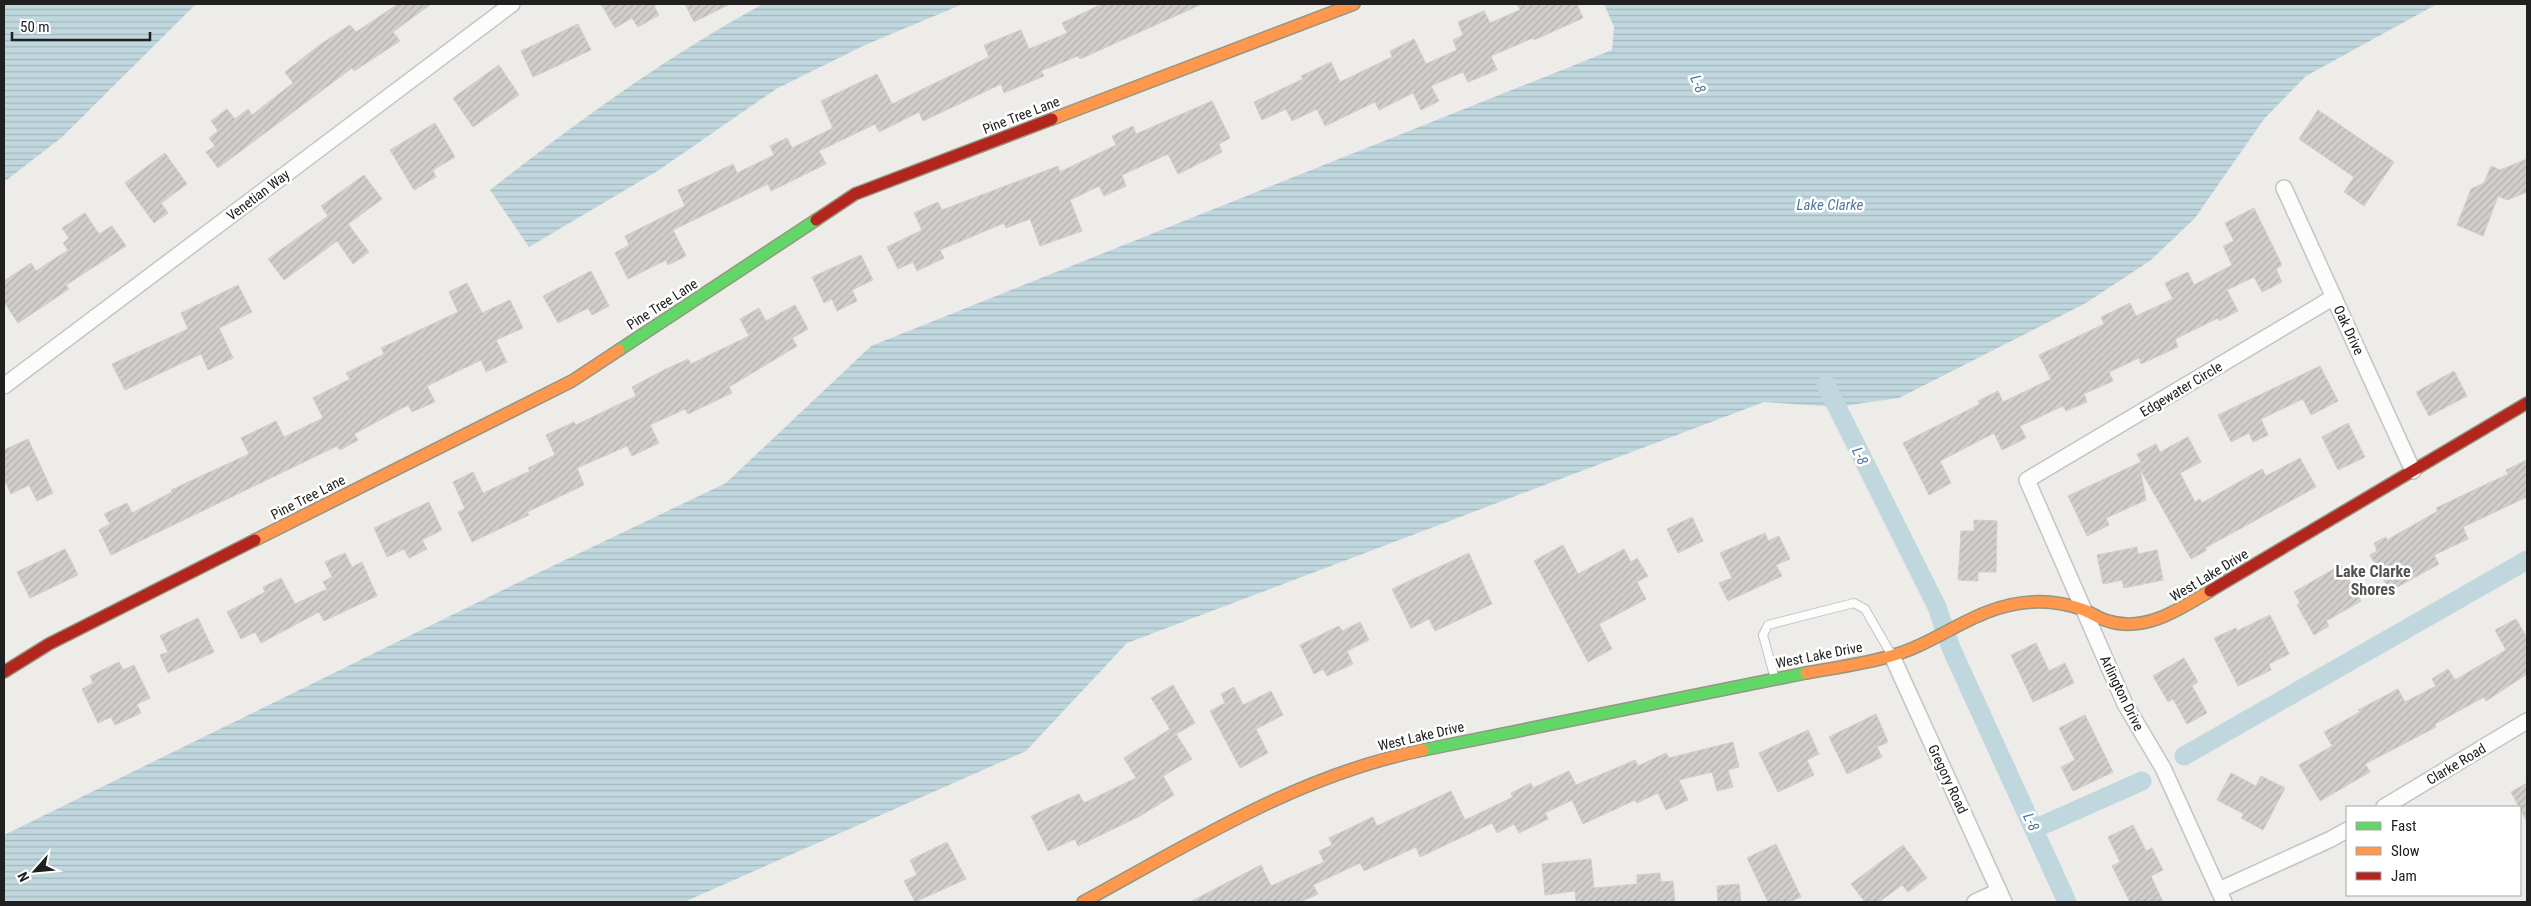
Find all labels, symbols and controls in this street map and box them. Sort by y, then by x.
scale bar [12,10,150,42]
text: 50 m [20,18,50,36]
water label: L-8 [1686,72,1710,96]
street label: Pine Tree Lane [980,93,1062,137]
street label: Venetian Way [223,166,293,224]
water label: Lake Clarke [1797,196,1864,214]
street label: Pine Tree Lane [624,275,701,333]
street label: Oak Drive [2331,303,2368,358]
street label: Edgewater Circle [2137,358,2225,420]
water label: L-8 [1848,444,1872,468]
street label: Pine Tree Lane [268,471,348,523]
street label: West Lake Drive [2167,545,2251,605]
district label: Lake Clarke Shores [2335,562,2411,599]
street label: West Lake Drive [1774,639,1864,671]
street label: Arlington Drive [2097,653,2147,733]
street label: West Lake Drive [1376,718,1466,754]
street label: Clarke Road [2424,740,2488,788]
street label: Gregory Road [1925,742,1971,816]
legend [2346,806,2521,896]
water label: L-8 [2019,810,2043,834]
text: Fast [2391,817,2416,835]
text: Slow [2391,842,2420,860]
north arrow [10,846,60,896]
text: Jam [2391,867,2417,885]
text: N [14,869,32,884]

